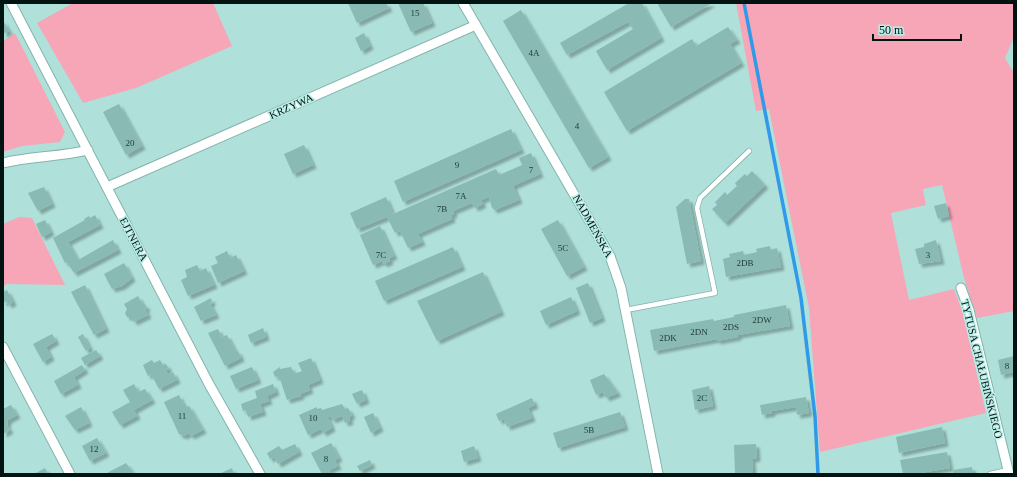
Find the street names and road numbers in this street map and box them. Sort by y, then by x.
street label: KRZYWA [267,91,315,121]
street label: NADMEŃSKA [571,192,615,260]
street label: EJTNERA [118,215,151,263]
street label: TYTUSA CHAŁUBIŃSKIEGO [959,298,1005,440]

